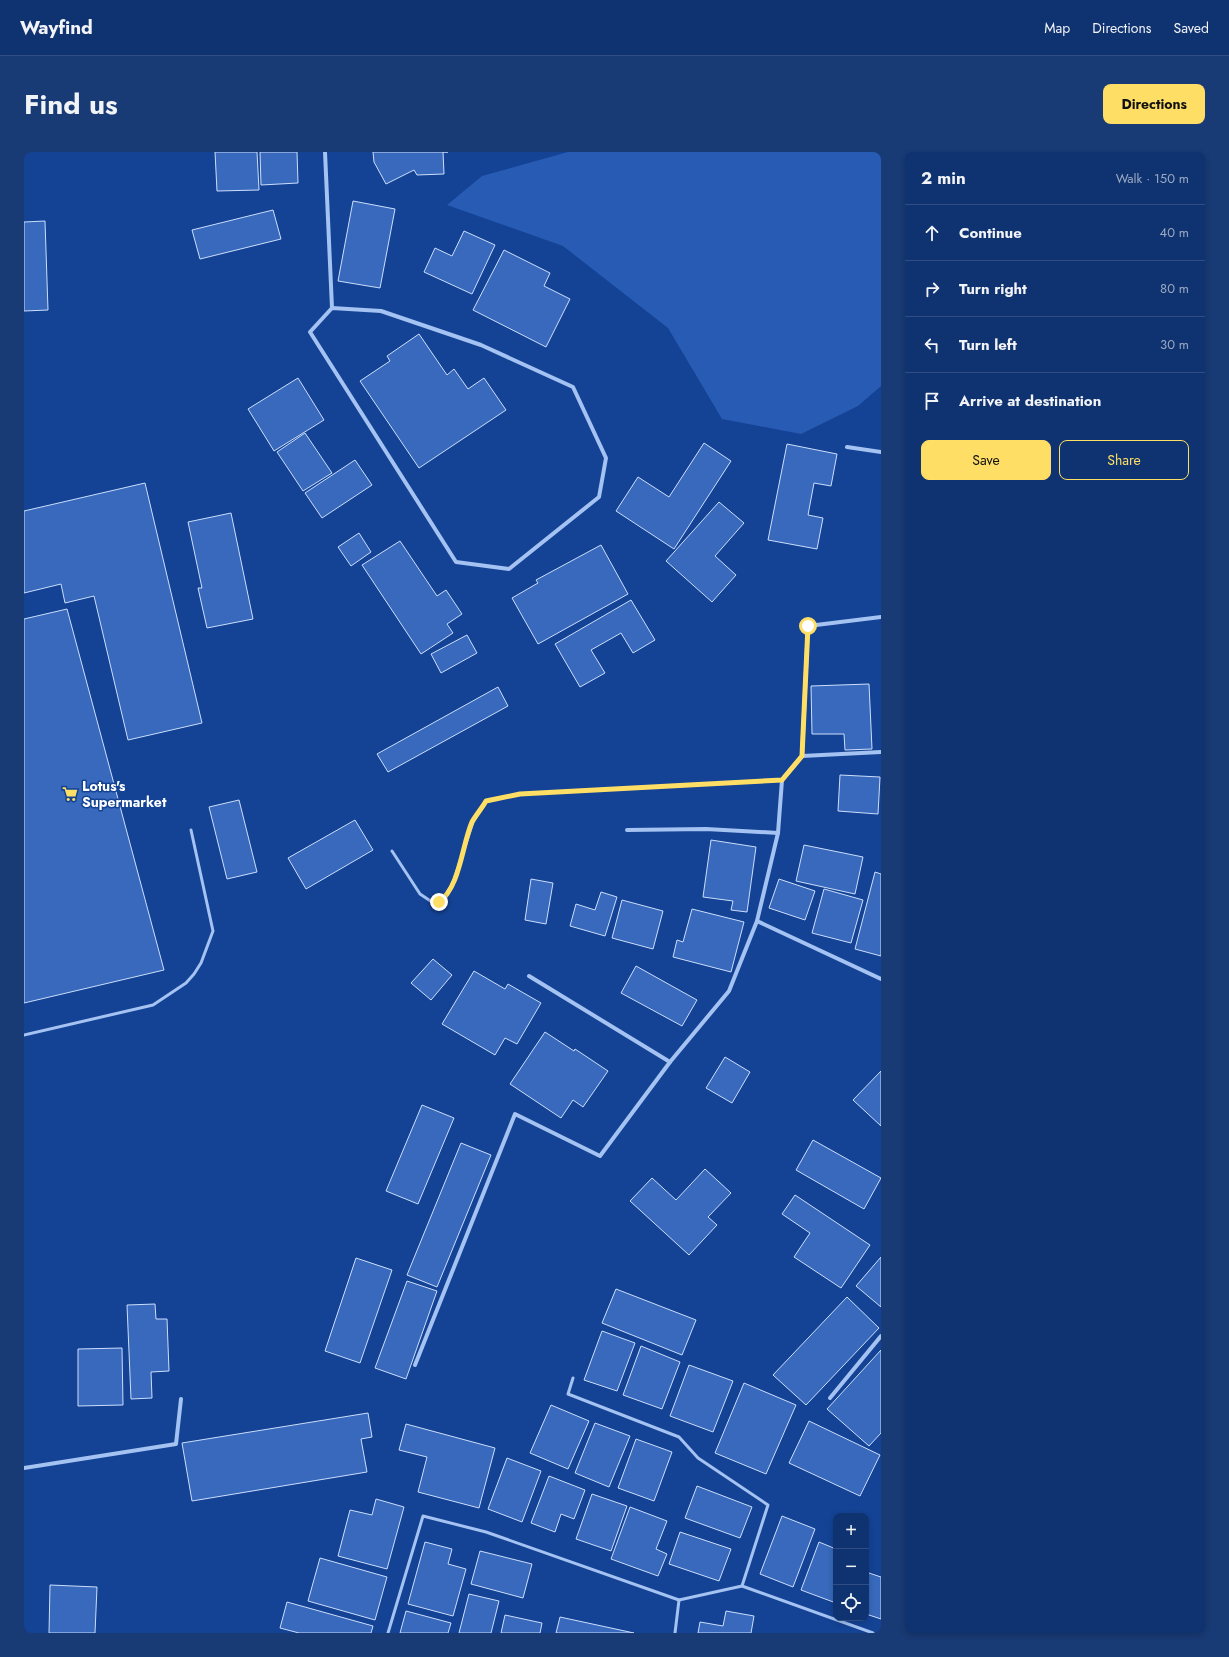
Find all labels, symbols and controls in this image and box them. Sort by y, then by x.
text: Wayfind [20,14,93,41]
text: Map [1044,18,1070,38]
text: Directions [1092,18,1152,38]
text: Saved [1174,18,1209,38]
text: Find us [24,84,118,125]
button: Directions [1103,84,1205,124]
text: 2 min [921,166,966,190]
text: Walk · 150 m [1116,169,1189,188]
icon: ahead [921,222,943,244]
text: Continue [959,222,1022,244]
text: 40 m [1160,223,1189,242]
icon: right [921,278,943,300]
text: Turn right [959,278,1027,300]
text: 80 m [1160,279,1189,298]
icon: left [921,334,943,356]
text: Turn left [959,334,1017,356]
text: 30 m [1160,335,1189,354]
icon: arrive [921,390,943,412]
text: Arrive at destination [959,390,1101,412]
button: Save [921,440,1051,480]
button: Share [1059,440,1189,480]
route start [799,617,817,635]
place label: Lotus's Supermarket [82,776,167,812]
supermarket icon: Lotus's Supermarket [61,785,79,803]
route end [430,893,448,911]
map controls [833,1513,869,1621]
button: + [833,1513,869,1549]
button: − [833,1549,869,1585]
button: locate [833,1585,869,1621]

